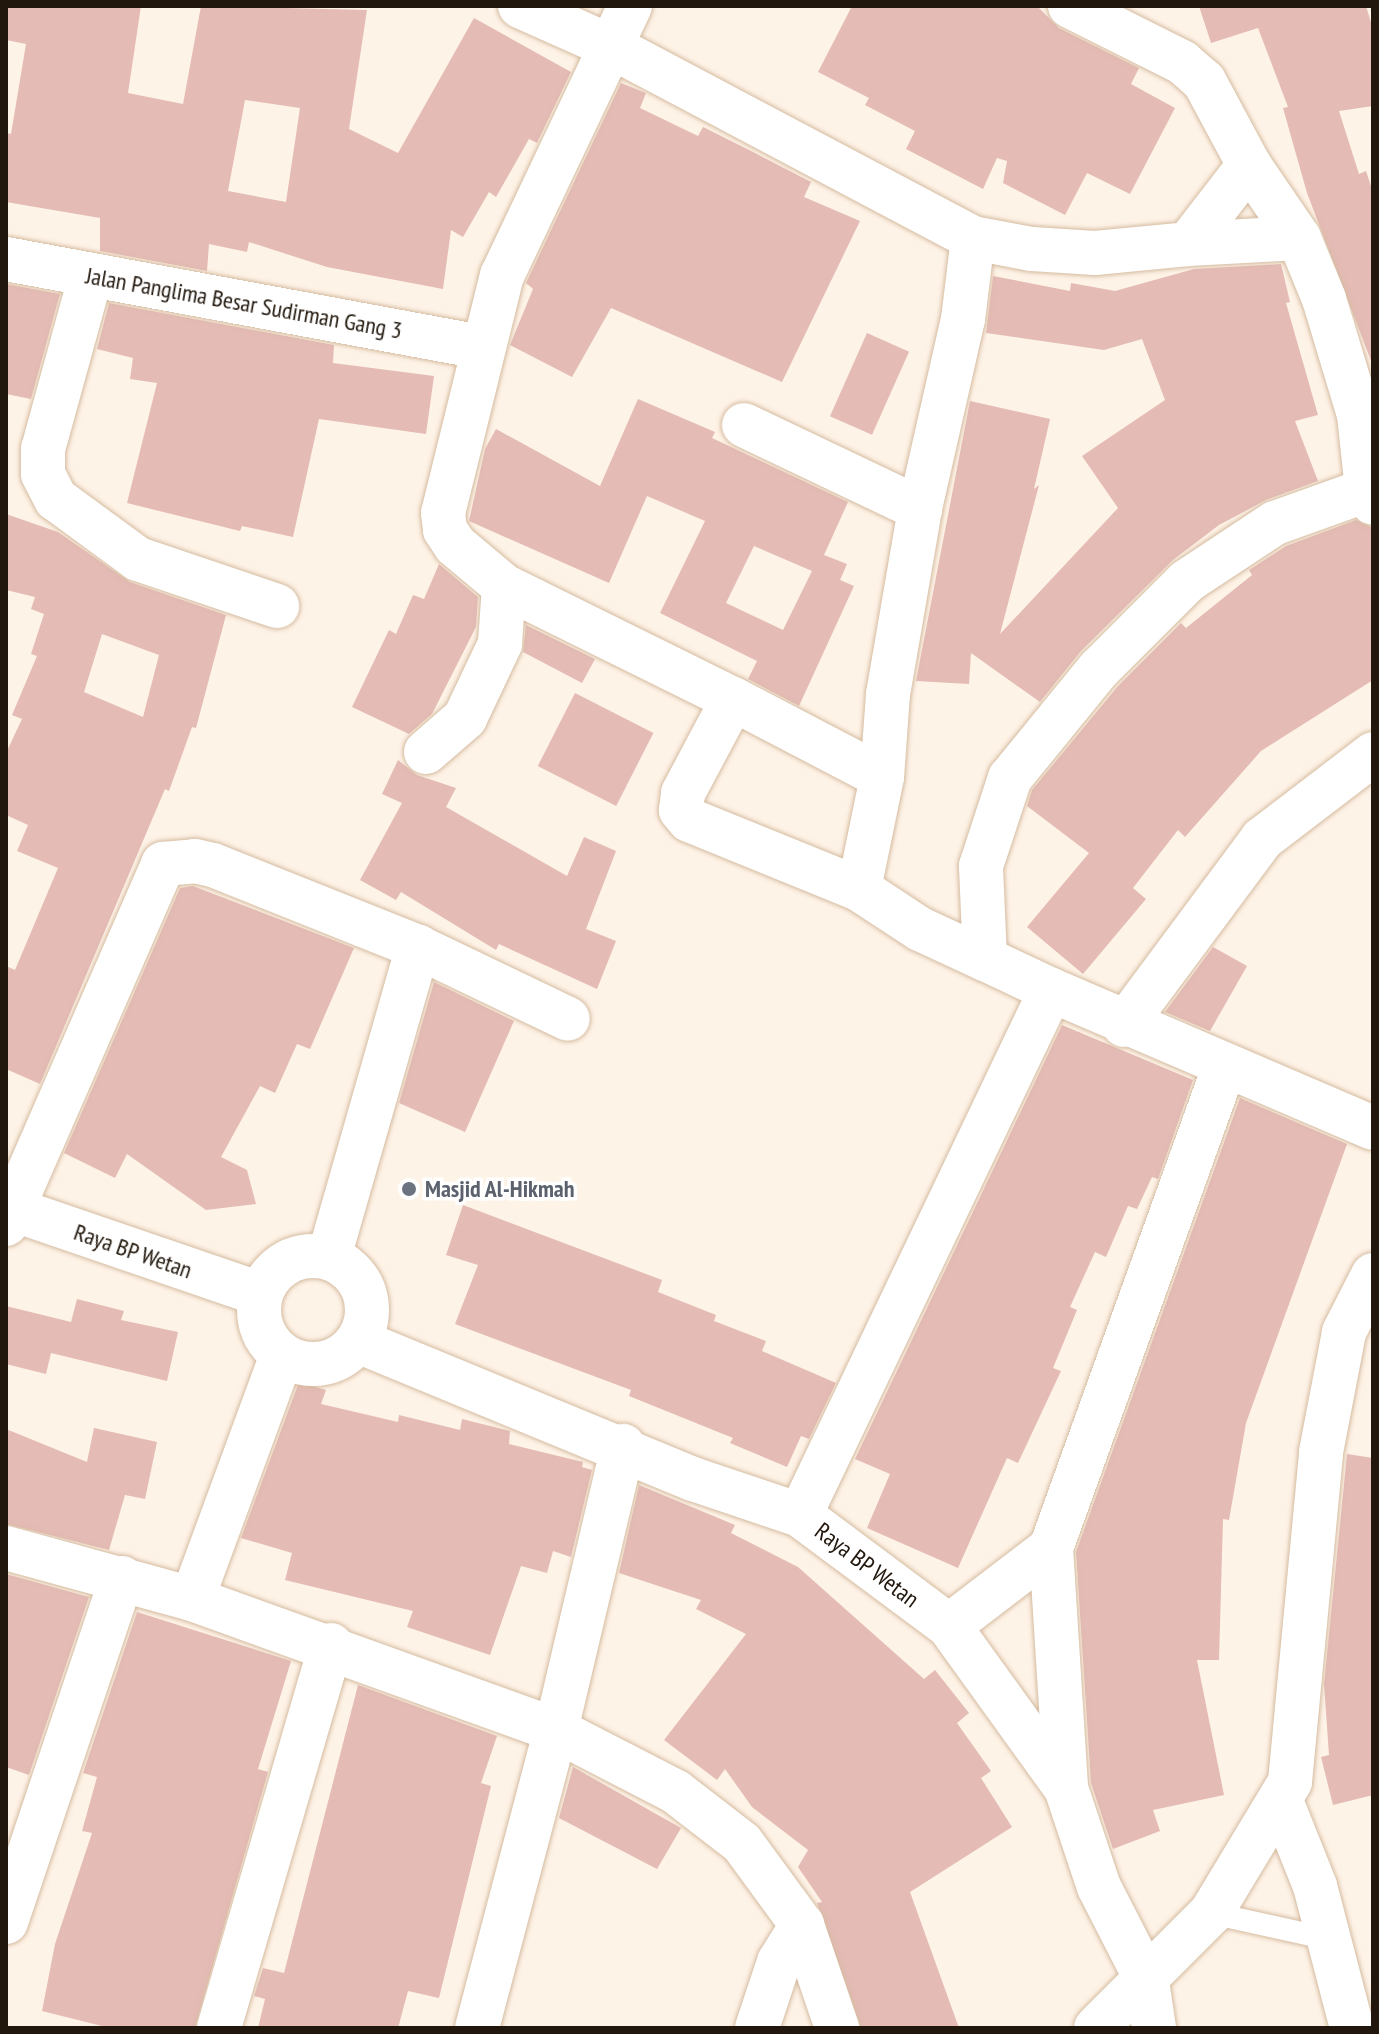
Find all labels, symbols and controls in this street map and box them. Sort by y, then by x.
street label: Jalan Panglima Besar Sudirman Gang 3 [84,261,404,345]
place label: Masjid Al-Hikmah [425,1175,575,1203]
marker: Masjid Al-Hikmah [400,1180,418,1198]
street label: Raya BP Wetan [70,1217,196,1285]
street label: Raya BP Wetan [809,1516,925,1614]

